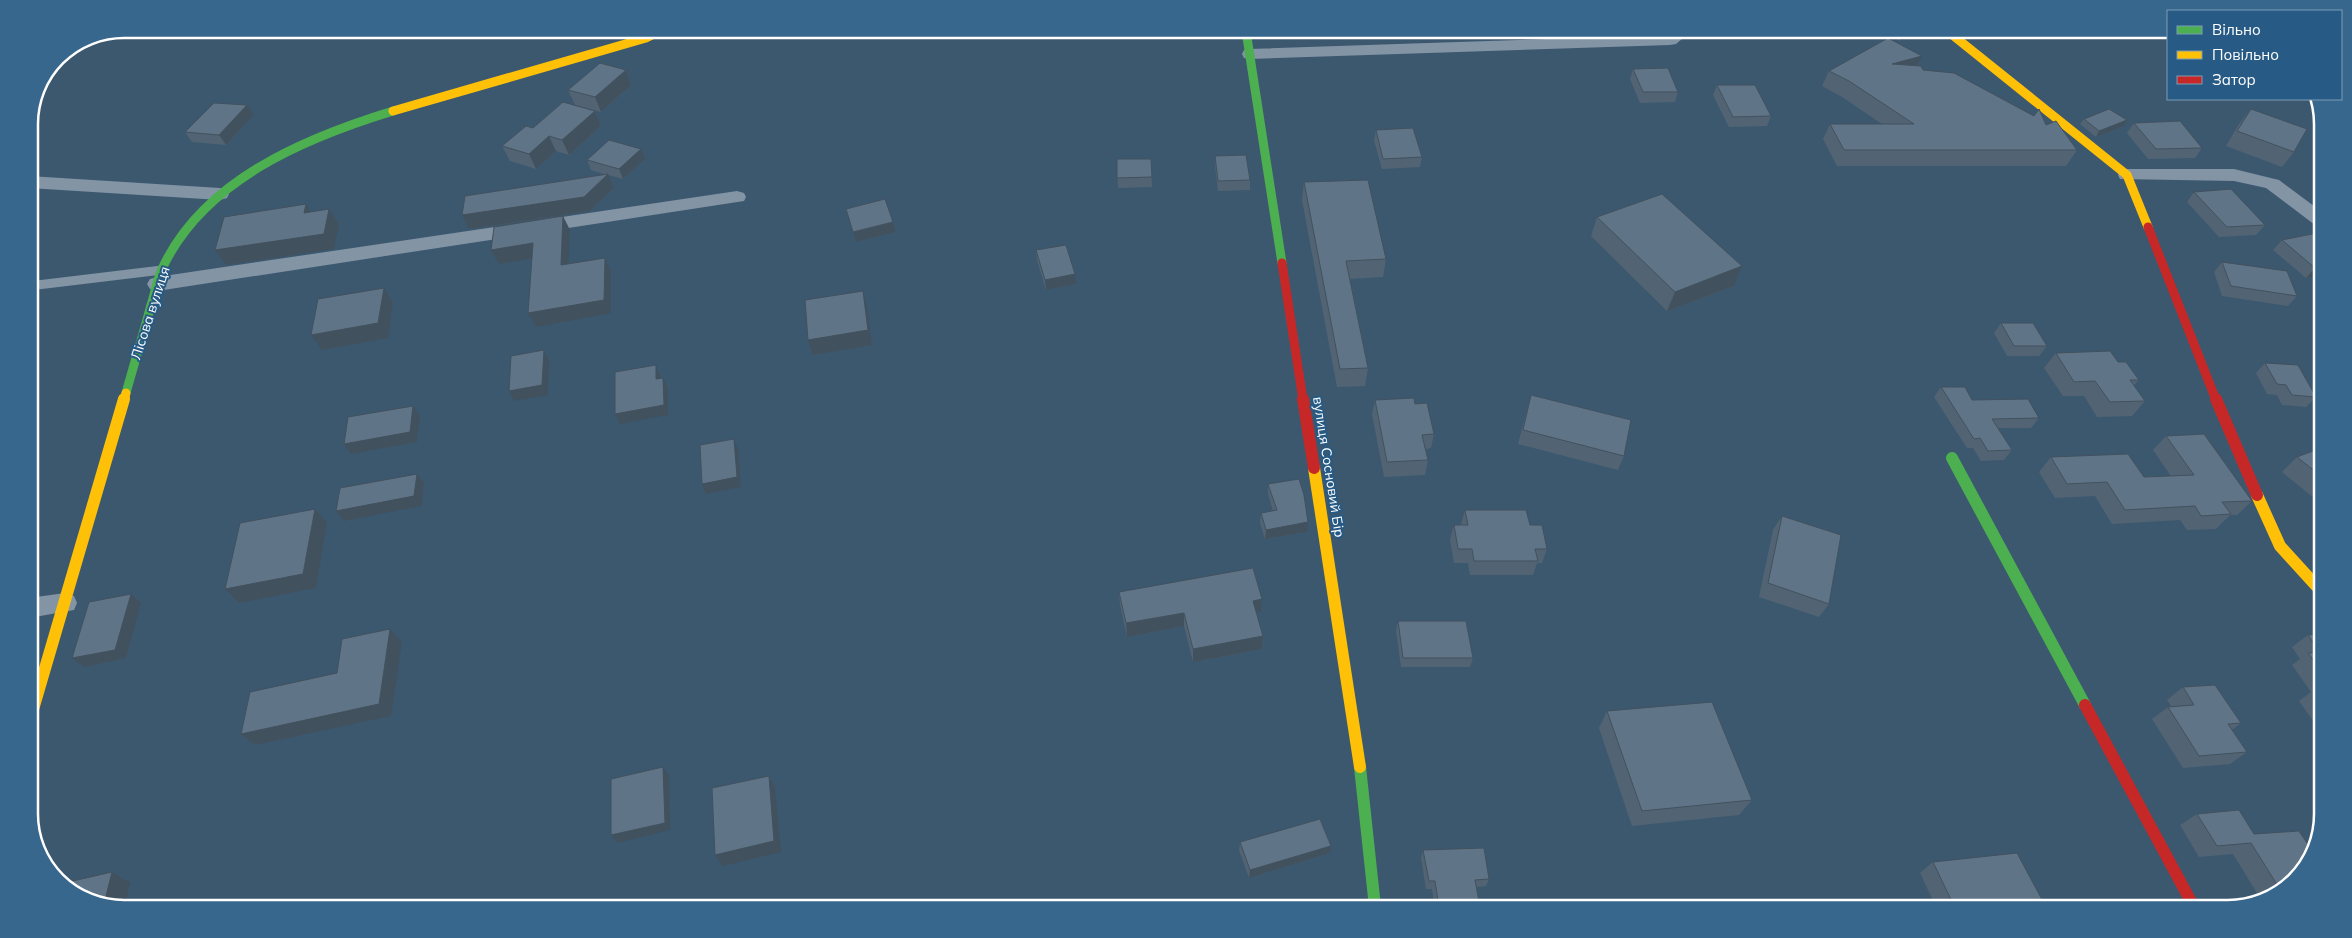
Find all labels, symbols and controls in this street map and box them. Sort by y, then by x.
legend [2167,10,2342,100]
text: Вільно [2212,20,2261,39]
text: Повільно [2212,45,2279,64]
text: Затор [2212,70,2256,89]
street label: Лісова вулиця [126,264,174,362]
street label: вулиця Сосновий Бір [1309,395,1349,539]

